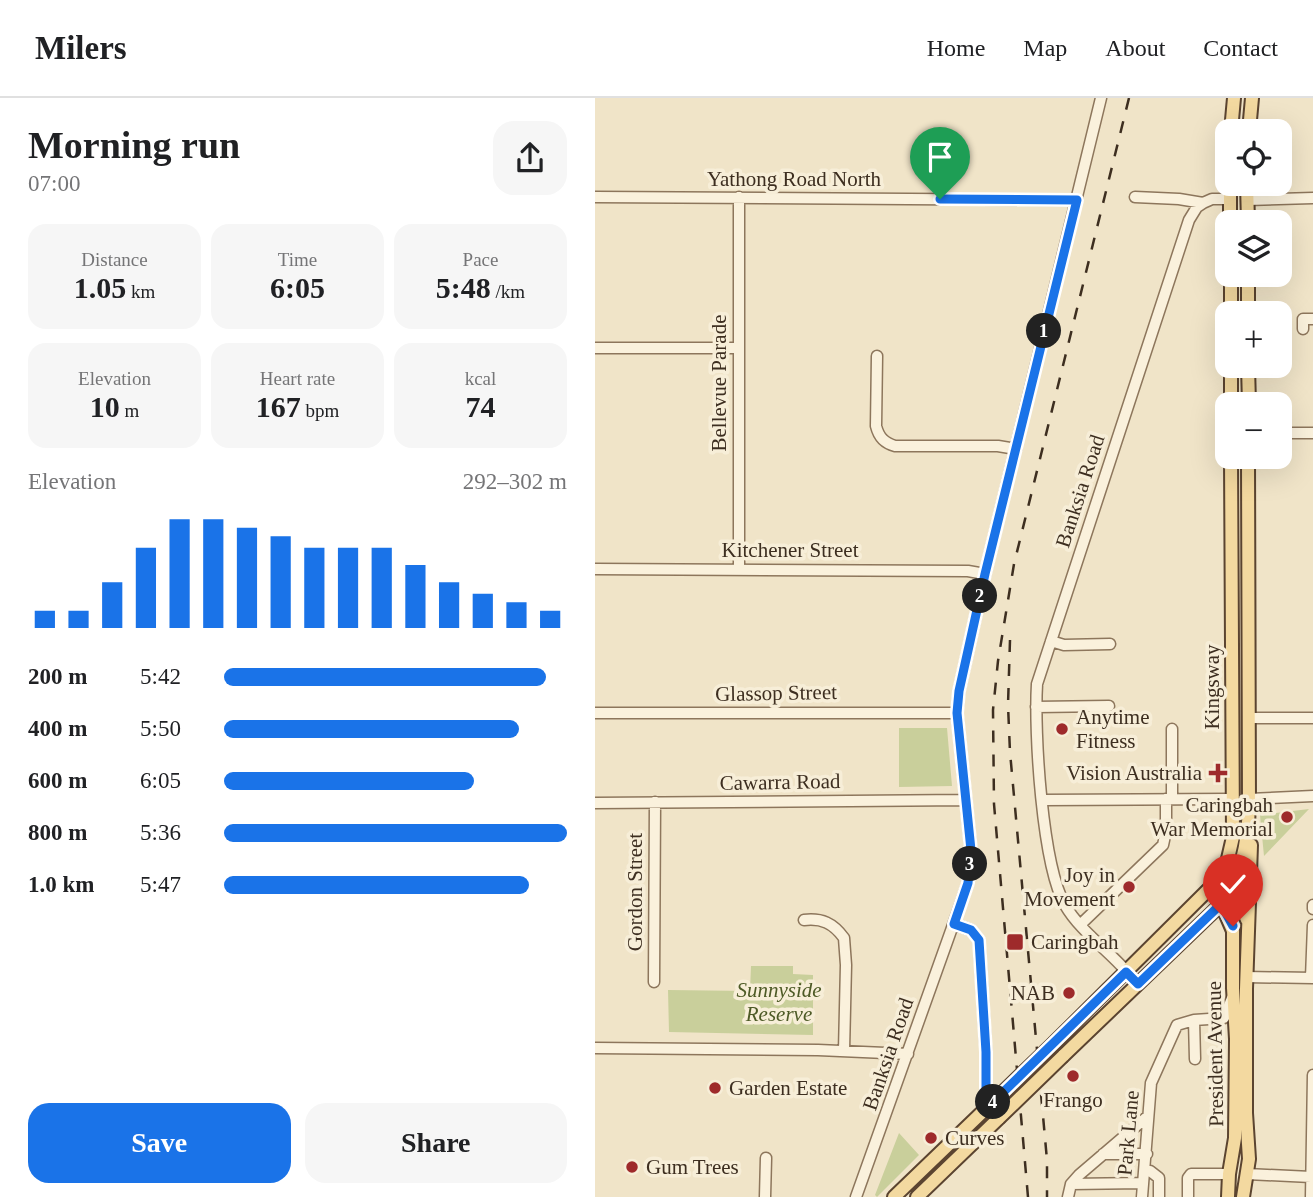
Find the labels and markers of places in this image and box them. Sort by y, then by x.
pin [910,127,970,199]
pin: 1 [1027,314,1061,348]
pin: 2 [963,578,997,614]
place label: Anytime Fitness [1076,705,1150,753]
marker: Anytime Fitness [1054,721,1070,737]
place label: Vision Australia [1066,761,1203,785]
marker: Vision Australia [1208,763,1228,783]
place label: Caringbah War Memorial [1150,793,1273,841]
marker: Caringbah War Memorial [1279,809,1295,825]
pin: 3 [953,846,987,882]
pin [1203,854,1263,926]
place label: Joy in Movement [1024,863,1115,911]
marker: Joy in Movement [1121,879,1137,895]
place label: Caringbah [1031,930,1119,954]
marker: Caringbah [1005,932,1025,952]
place label: NAB [1011,981,1055,1005]
marker: NAB [1061,985,1077,1001]
marker: Frango [1065,1068,1081,1084]
place label: Garden Estate [729,1076,847,1100]
marker: Garden Estate [707,1080,723,1096]
pin: 4 [975,1084,1011,1119]
place label: Frango [1043,1088,1103,1112]
place label: Curves [945,1126,1005,1150]
marker: Curves [923,1130,939,1146]
place label: Gum Trees [646,1155,739,1179]
marker: Gum Trees [624,1159,640,1175]

